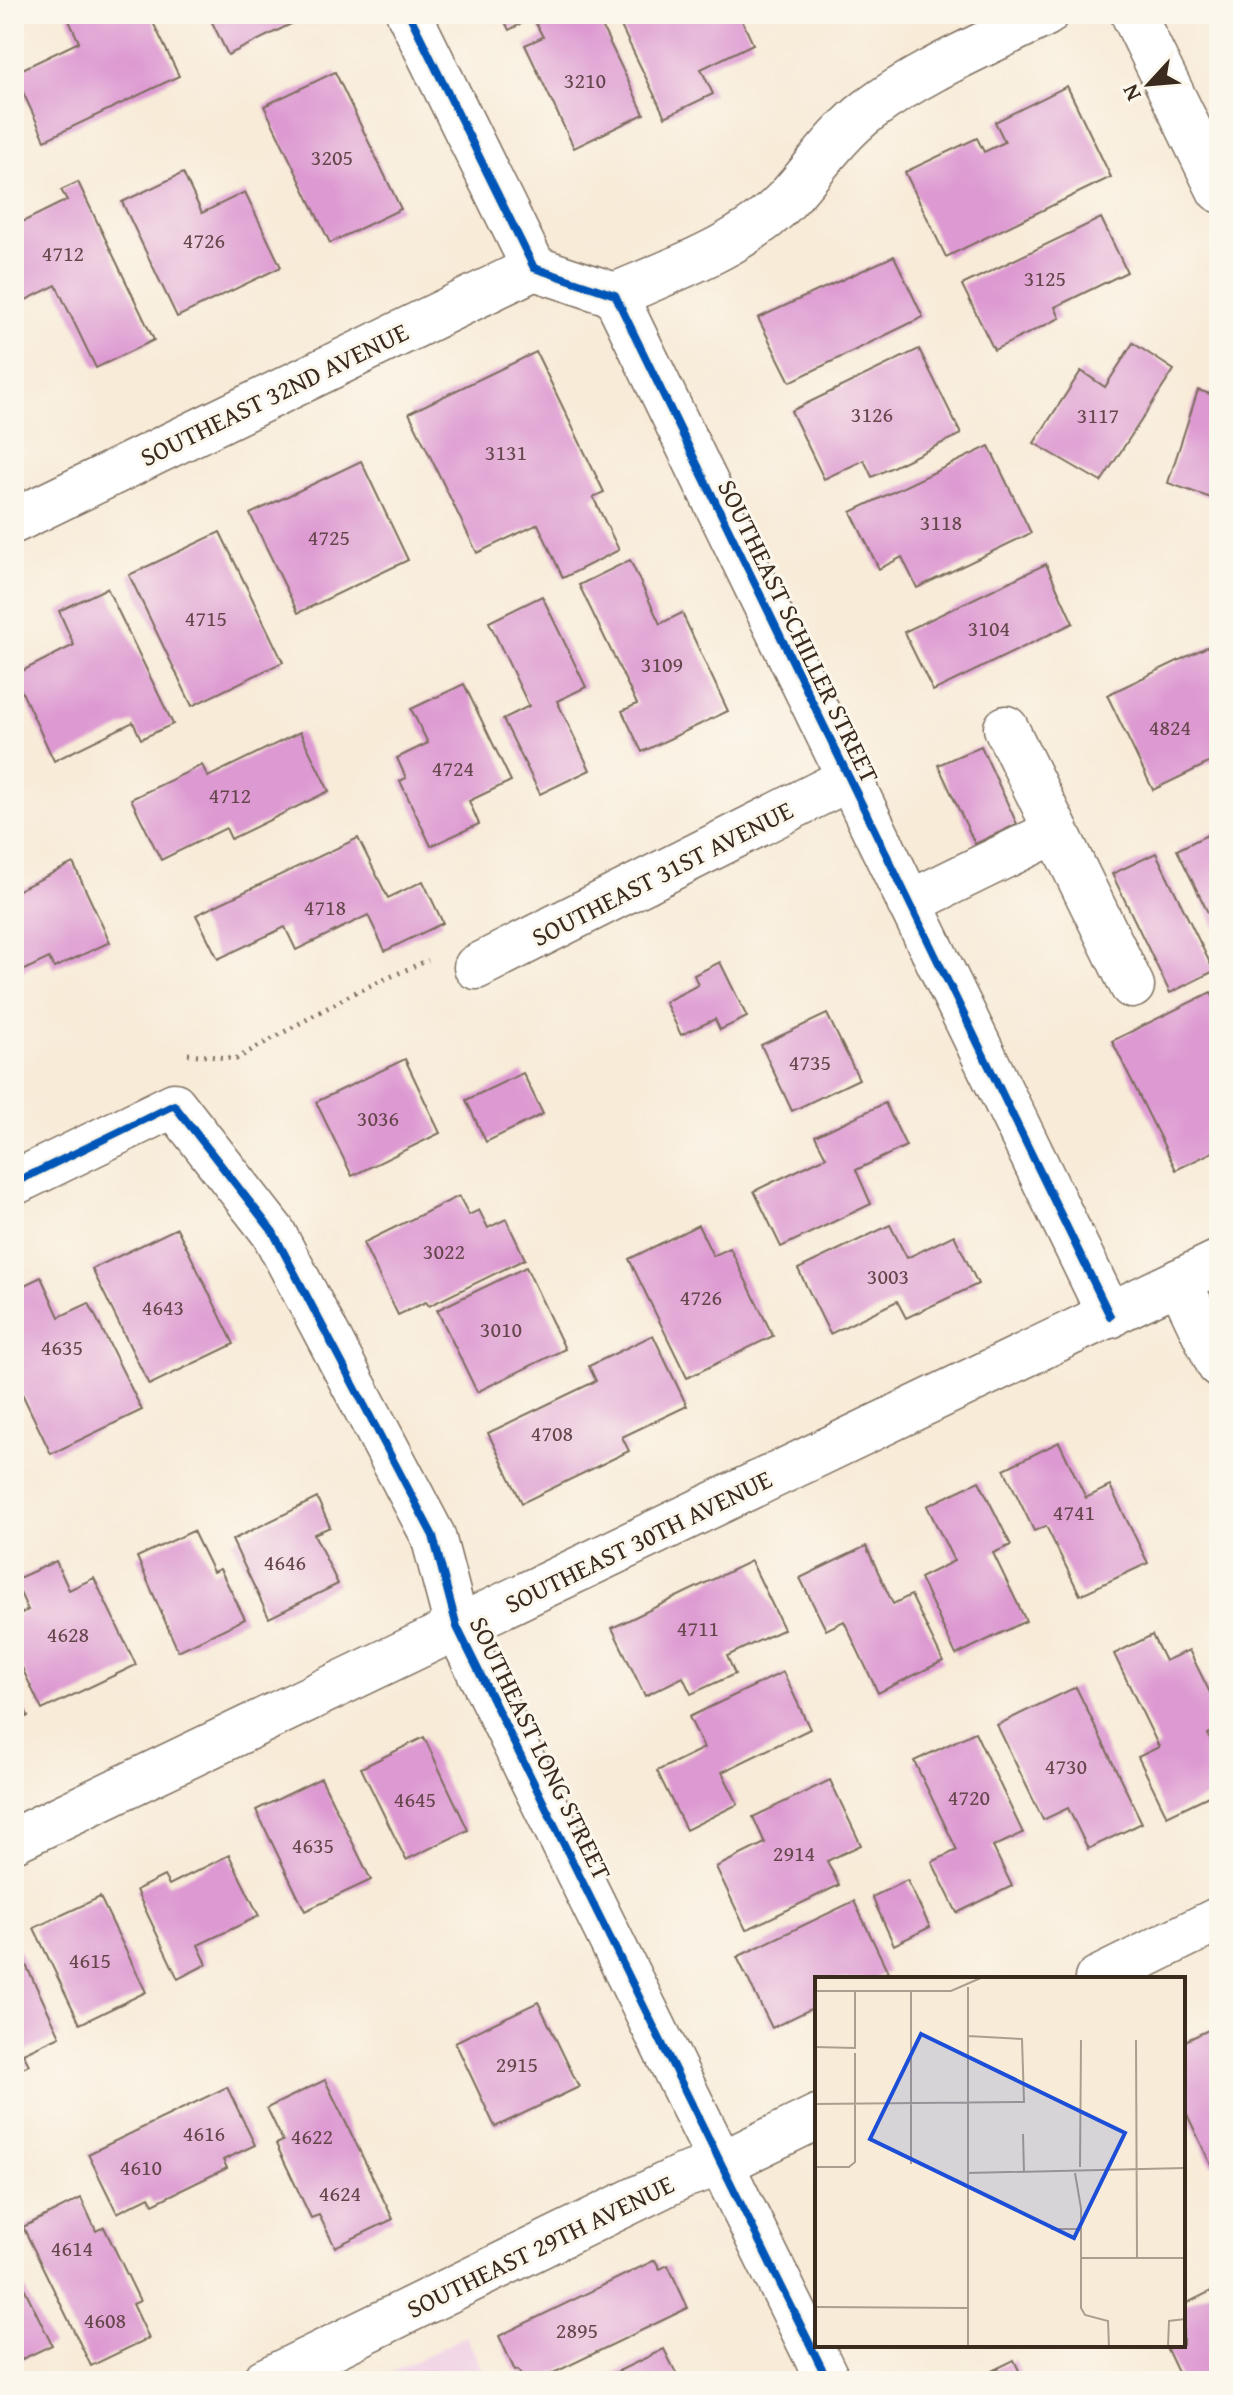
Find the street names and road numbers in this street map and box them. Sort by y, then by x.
street label: SOUTHEAST 32ND AVENUE [133,312,415,476]
street label: SOUTHEAST SCHILLER STREET [708,472,890,790]
street label: SOUTHEAST 31ST AVENUE [525,790,799,956]
street label: SOUTHEAST 30TH AVENUE [498,1459,778,1623]
street label: SOUTHEAST LONG STREET [460,1610,622,1887]
street label: SOUTHEAST 29TH AVENUE [400,2164,680,2328]

